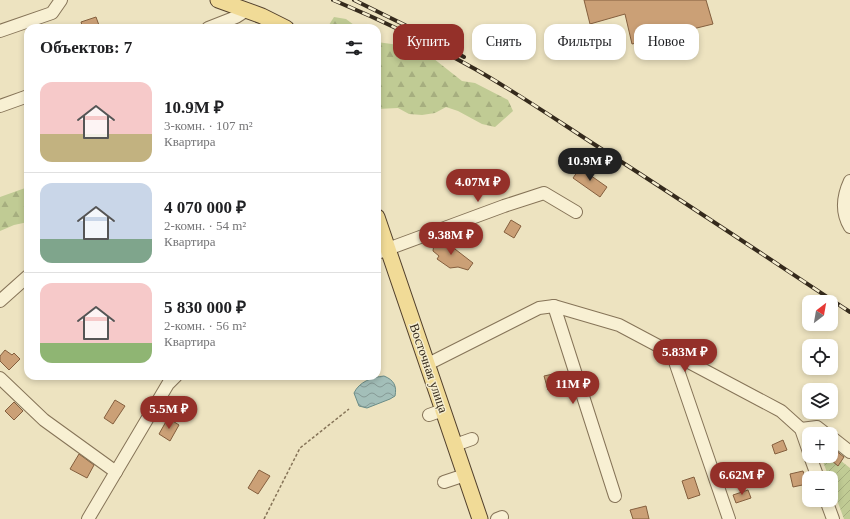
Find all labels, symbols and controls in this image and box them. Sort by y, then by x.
chip: Купить [393,24,464,60]
chip: Снять [472,24,536,60]
chip: Фильтры [544,24,626,60]
chip: Новое [634,24,699,60]
icon: filters [343,37,365,59]
text: Объектов: 7 [40,38,132,57]
icon: home [72,98,120,146]
text: 10.9M ₽ [164,98,224,117]
text: 3-комн. · 107 m² [164,118,253,133]
text: Квартира [164,134,216,149]
pin: 10.9M ₽ [553,148,627,182]
text: 10.9M ₽ [567,153,613,168]
pin: 4.07M ₽ [441,169,515,203]
text: 4.07M ₽ [455,174,501,189]
text: 4 070 000 ₽ [164,198,246,217]
icon: home [72,199,120,247]
text: 2-комн. · 54 m² [164,218,246,233]
pin: 9.38M ₽ [414,222,488,256]
text: 9.38M ₽ [428,227,474,242]
text: Квартира [164,234,216,249]
north arrow [802,295,838,331]
map controls [802,295,838,507]
text: 5 830 000 ₽ [164,298,246,317]
icon: home [72,299,120,347]
text: 2-комн. · 56 m² [164,318,246,333]
street label: Восточная улица [407,321,451,415]
text: Квартира [164,334,216,349]
pin: 5.83M ₽ [648,339,722,373]
button: locate [802,339,838,375]
text: 5.83M ₽ [662,344,708,359]
pin: 11M ₽ [545,371,601,405]
text: 11M ₽ [555,376,591,391]
button: layers [802,383,838,419]
pin: 5.5M ₽ [136,396,202,430]
text: 5.5M ₽ [149,401,189,416]
button: + [802,427,838,463]
pin: 6.62M ₽ [705,462,779,496]
text: 6.62M ₽ [719,467,765,482]
button: − [802,471,838,507]

